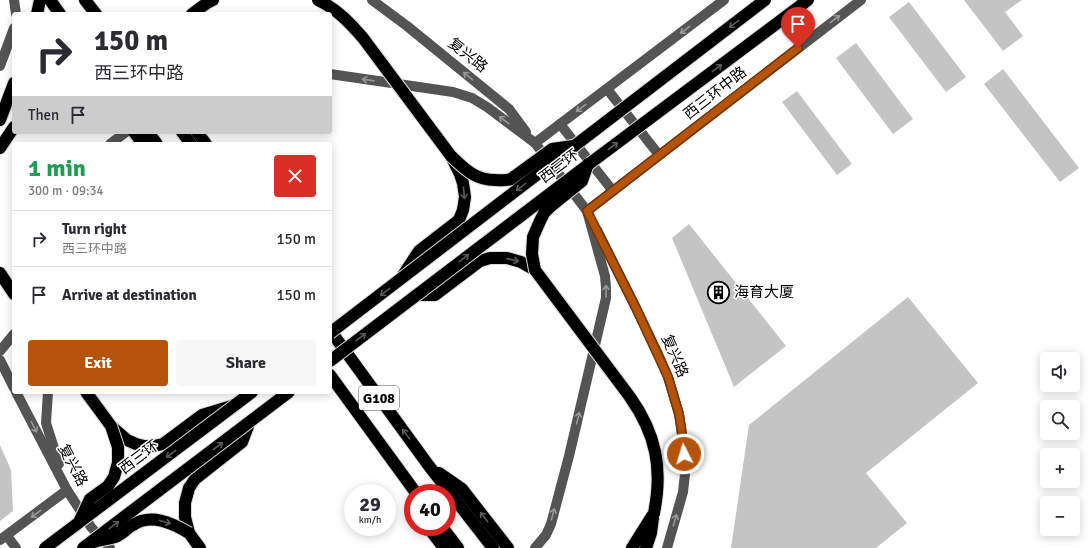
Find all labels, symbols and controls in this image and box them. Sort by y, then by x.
pin [781,7.0,815,48]
icon: arrive [787,13,809,35]
one-way arrow [830,15,841,24]
one-way arrow [729,19,740,28]
text: 150 m [94,24,168,58]
one-way arrow [679,25,690,34]
icon: right [28,28,80,80]
street label: 复兴路 [445,34,491,76]
text: 西三环中路 [94,62,184,84]
street label: 西三环中路 [680,63,750,123]
one-way arrow [711,64,722,72]
one-way arrow [463,72,474,81]
one-way arrow [362,76,375,84]
icon: arrive [67,104,89,126]
one-way arrow [576,104,587,113]
text: Then [28,106,59,124]
one-way arrow [498,116,509,124]
one-way arrow [607,142,618,150]
street label: 西三环 [536,145,582,187]
text: 1 min [28,153,86,183]
button: close [274,155,316,197]
text: 300 m · 09:34 [28,183,104,199]
one-way arrow [516,183,527,191]
one-way arrow [460,186,468,199]
text: Turn right [62,220,127,238]
icon: right [28,228,50,250]
text: 150 m [276,230,316,248]
text: 西三环中路 [62,241,127,257]
one-way arrow [459,254,470,263]
one-way arrow [506,256,519,264]
building icon: 海育大厦 [705,279,731,305]
place label: 海育大厦 [734,283,794,301]
icon: arrive [28,284,50,306]
one-way arrow [602,285,610,298]
text: Arrive at destination [62,286,197,304]
text: 150 m [276,286,316,304]
one-way arrow [379,288,390,296]
street label: 复兴路 [658,332,692,380]
one-way arrow [355,333,366,341]
button: Exit [28,340,168,386]
button: Share [176,340,316,386]
map controls [1040,352,1080,536]
button: sound [1040,352,1080,392]
road number: G108 [359,386,399,410]
button: search [1040,400,1080,440]
one-way arrow [574,412,582,425]
one-way arrow [31,420,38,432]
one-way arrow [402,429,410,440]
position arrow [663,433,705,475]
street label: 西三环 [116,436,162,478]
street label: 复兴路 [54,441,92,489]
one-way arrow [212,442,223,450]
button: + [1040,448,1080,488]
one-way arrow [165,449,176,458]
speed limit sign: 40 [404,484,456,536]
text: 29 [359,492,381,517]
button: − [1040,496,1080,536]
one-way arrow [550,508,557,521]
one-way arrow [31,509,42,518]
one-way arrow [480,512,488,523]
text: km/h [359,514,381,526]
one-way arrow [672,514,679,527]
one-way arrow [159,519,172,526]
one-way arrow [108,520,119,529]

